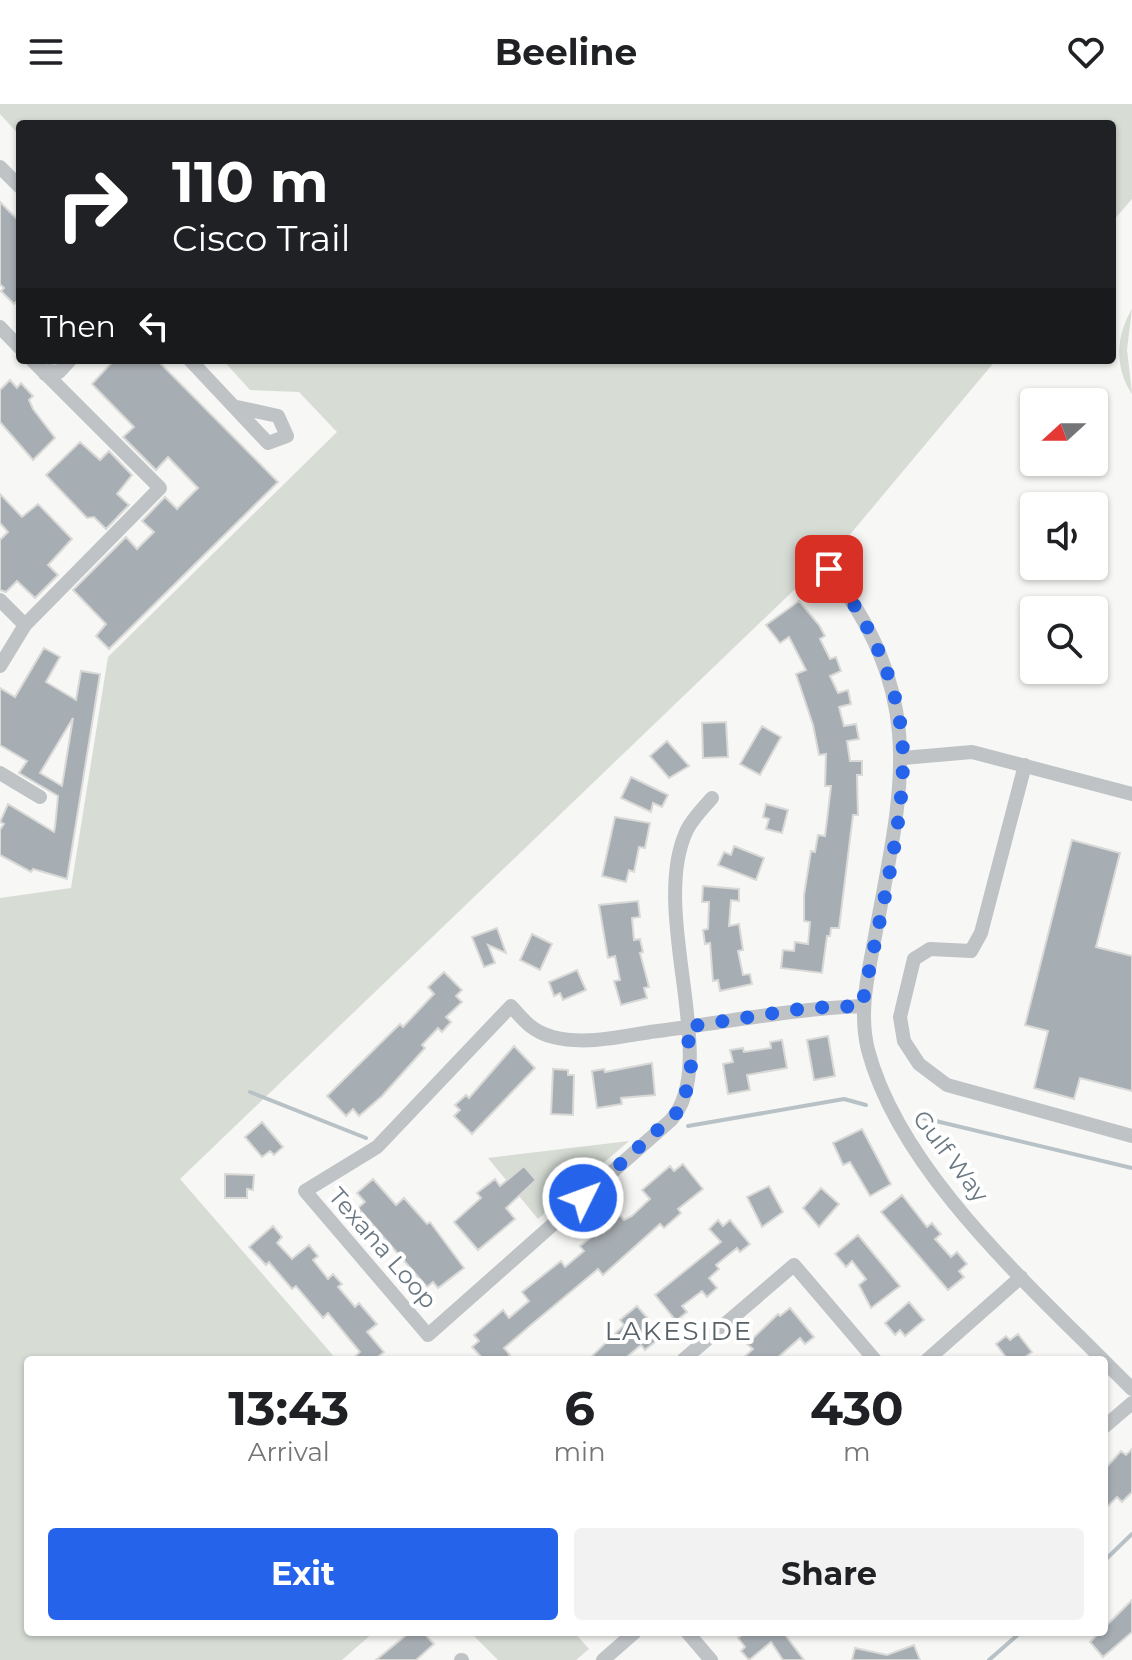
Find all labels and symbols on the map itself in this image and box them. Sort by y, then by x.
north arrow [1020,388,1108,476]
pin [795,535,863,603]
street label: Gulf Way [907,1104,995,1208]
position arrow [541,1156,625,1240]
street label: Texana Loop [323,1182,443,1314]
district label: LAKESIDE [605,1315,753,1347]

